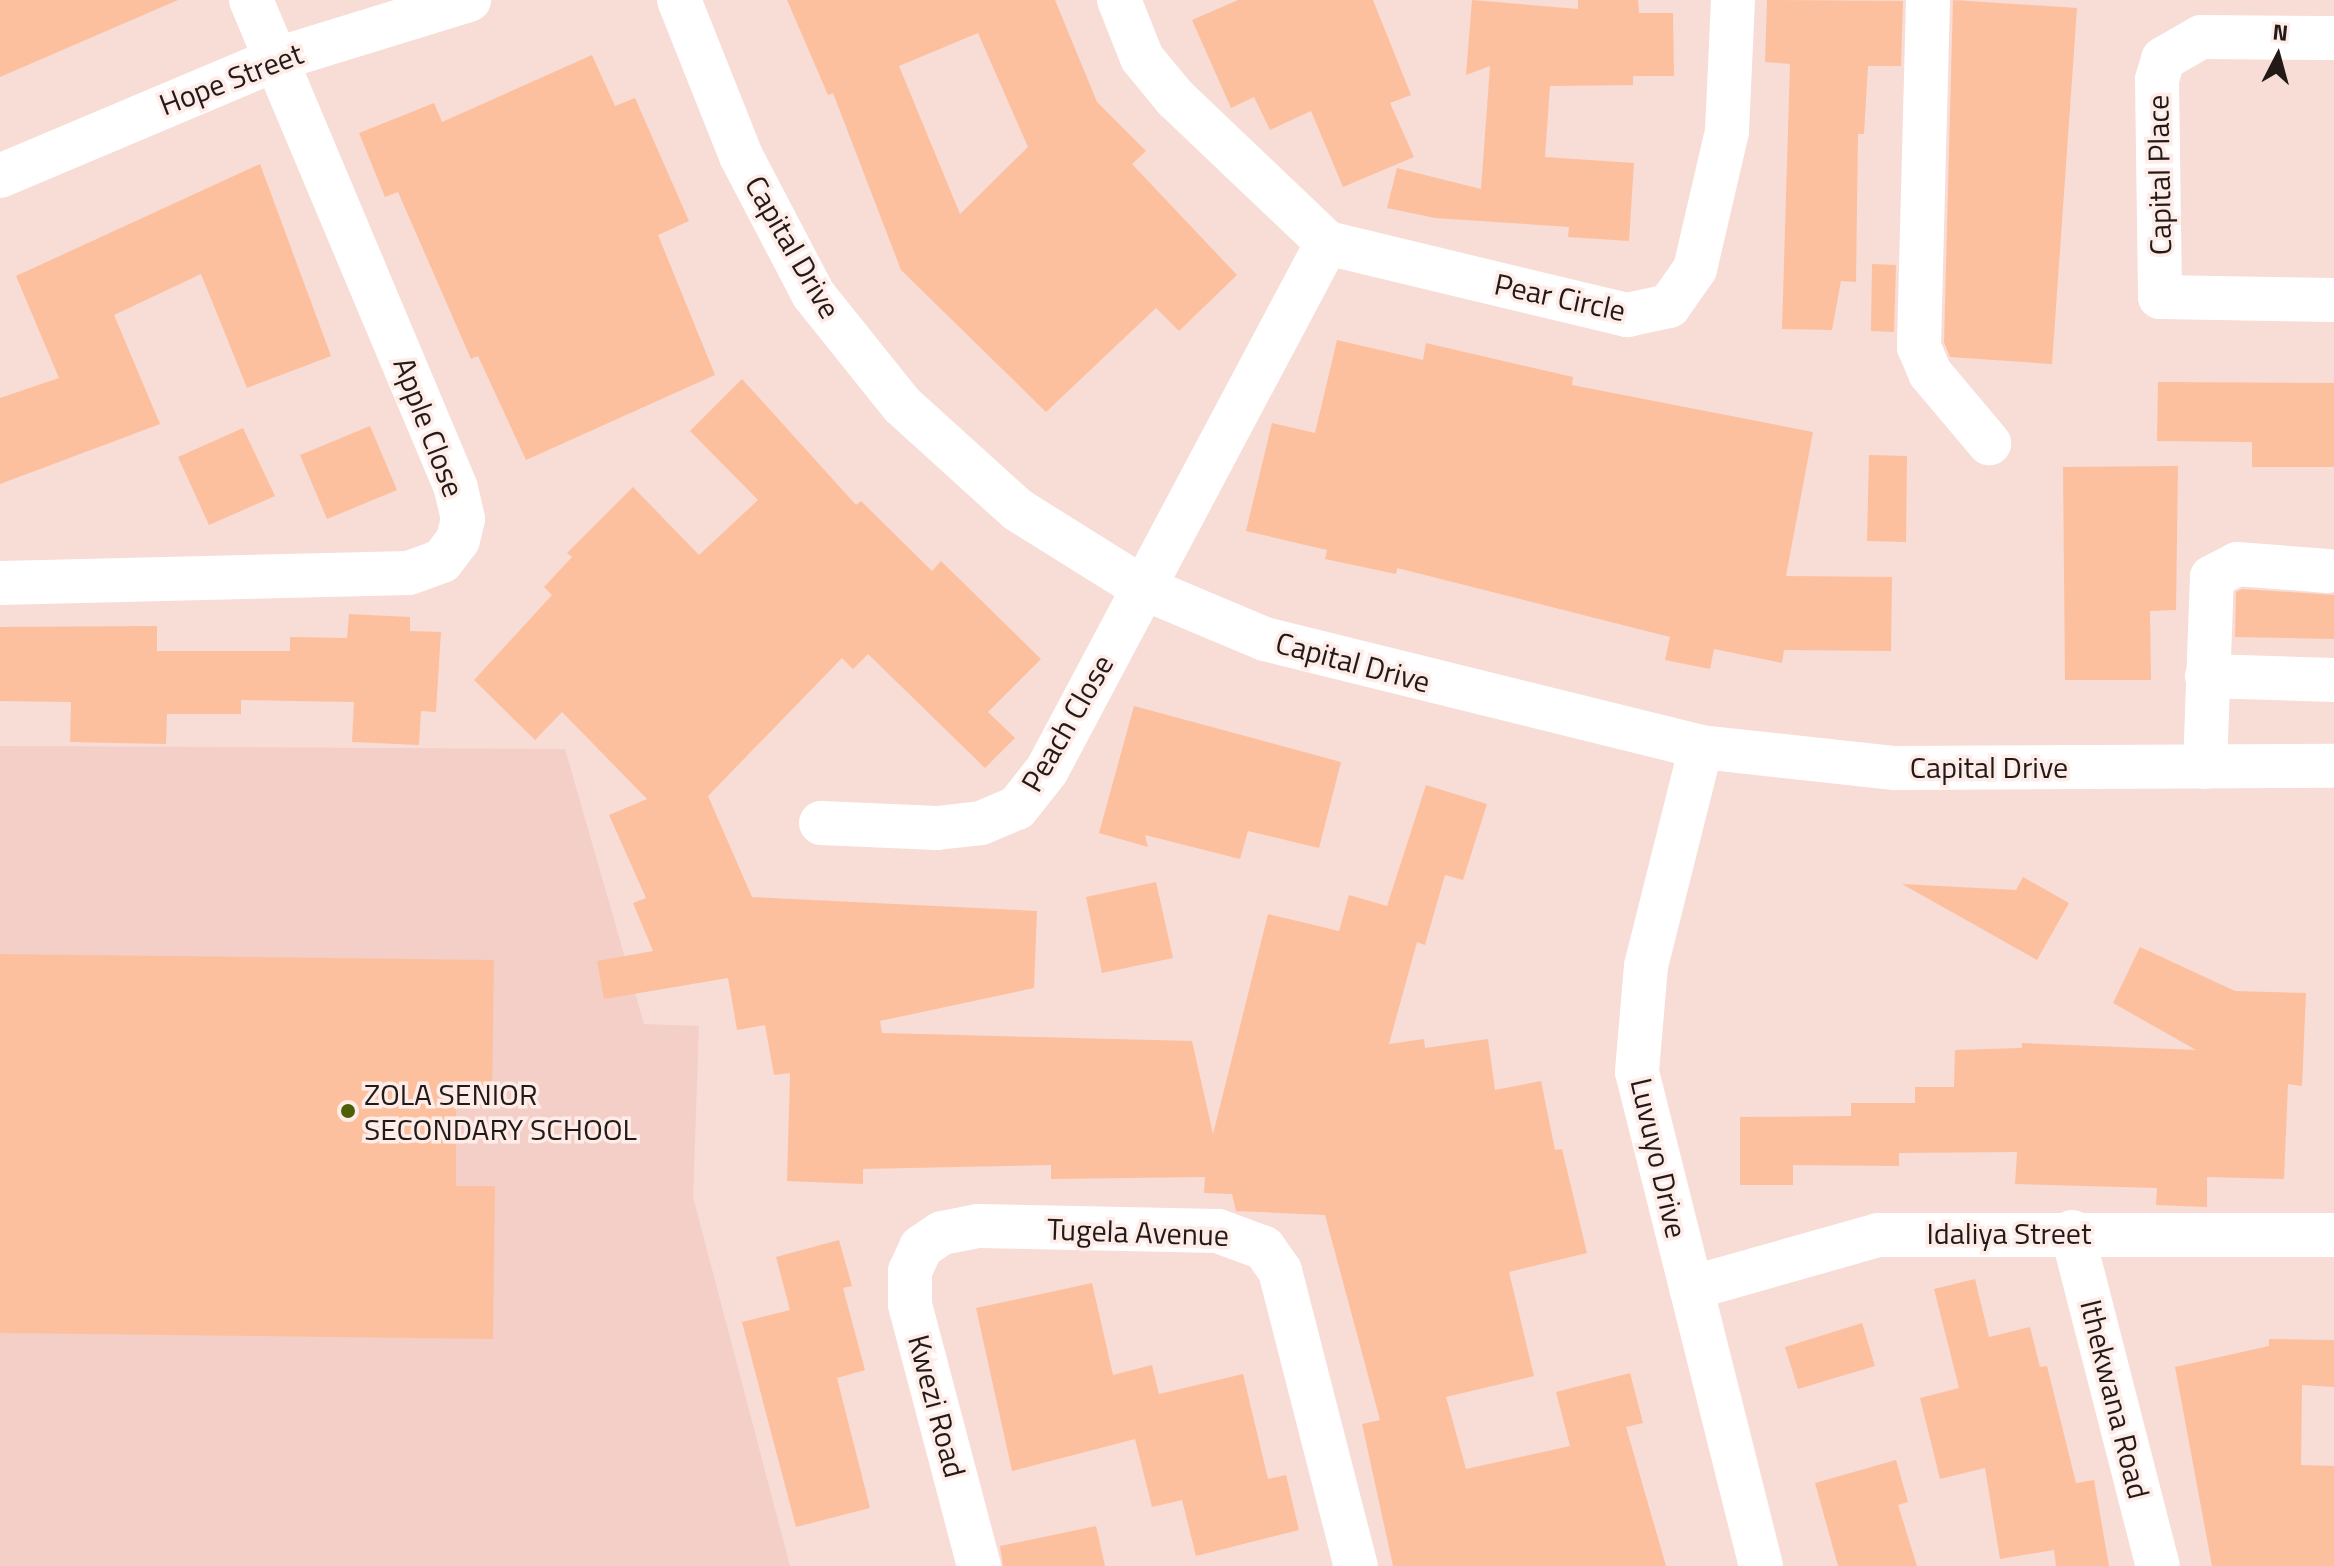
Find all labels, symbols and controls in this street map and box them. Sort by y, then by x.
text: N [2271,14,2290,50]
north arrow [2238,16,2318,96]
street label: Hope Street [154,35,308,123]
street label: Capital Place [2140,94,2178,256]
street label: Capital Drive [738,169,848,325]
street label: Pear Circle [1491,266,1629,328]
street label: Apple Close [386,352,472,502]
street label: Capital Drive [1272,624,1434,700]
street label: Peach Close [1013,648,1121,798]
street label: Capital Drive [1910,749,2068,785]
street label: Luvuyo Drive [1623,1075,1695,1241]
place label: ZOLA SENIOR SECONDARY SCHOOL [364,1076,637,1146]
marker: ZOLA SENIOR SECONDARY SCHOOL [339,1102,357,1120]
street label: Tugela Avenue [1046,1211,1230,1253]
street label: Idaliya Street [1927,1215,2091,1251]
street label: Ithekwana Road [2073,1296,2157,1502]
street label: Kwezi Road [901,1331,973,1481]

